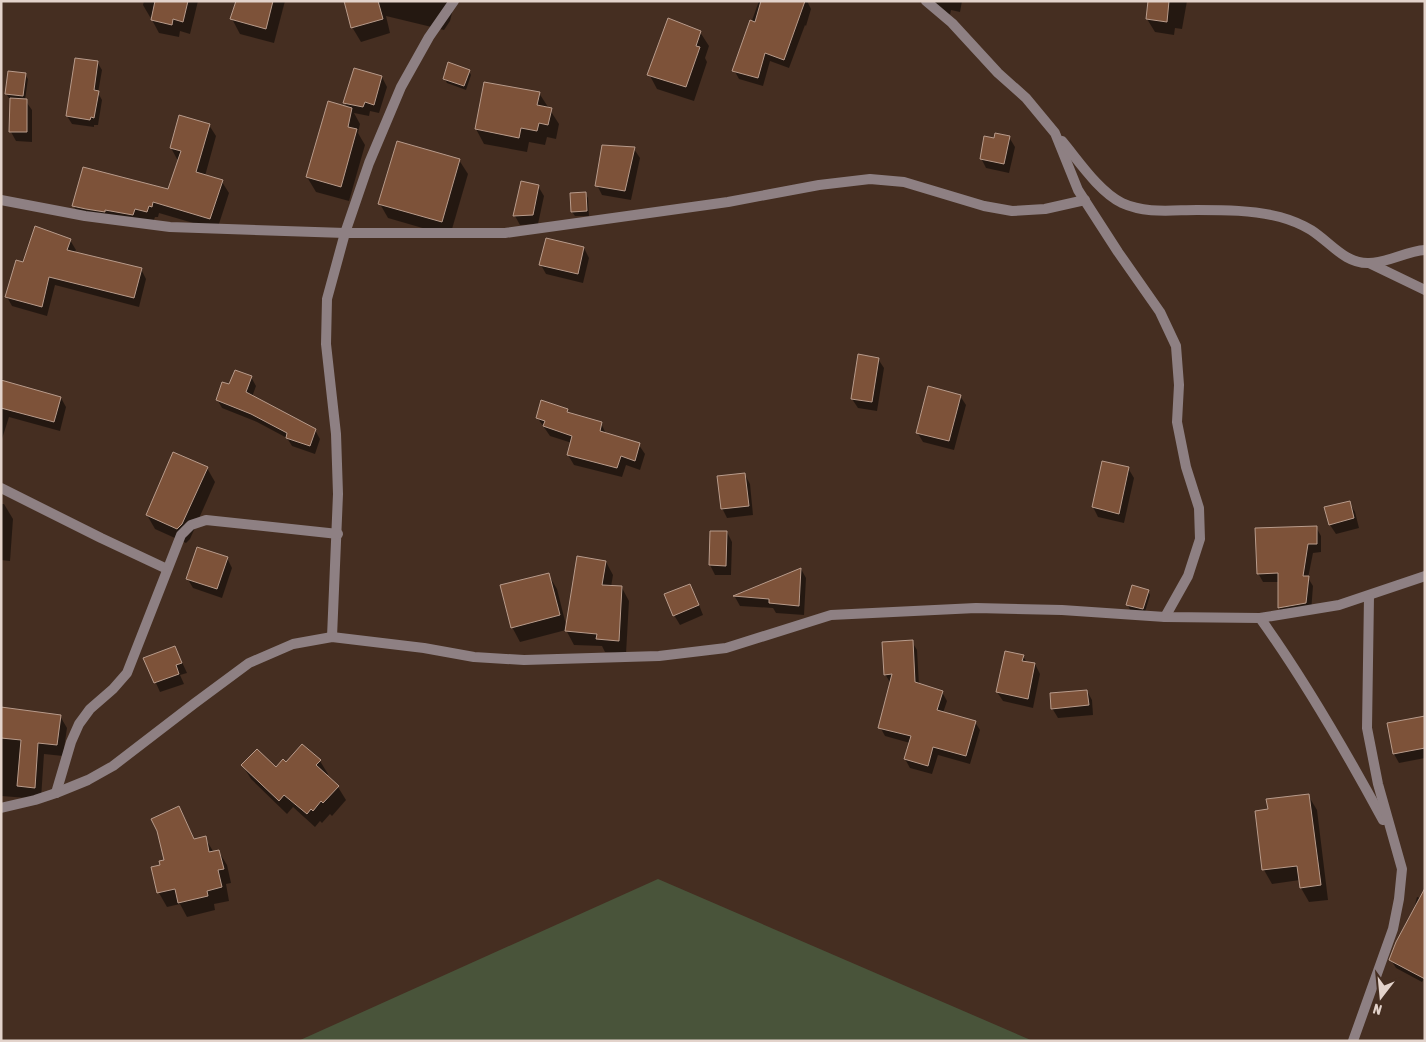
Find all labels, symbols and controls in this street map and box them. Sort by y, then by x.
north arrow [1356,972,1406,1022]
text: N [1371,1001,1384,1018]

